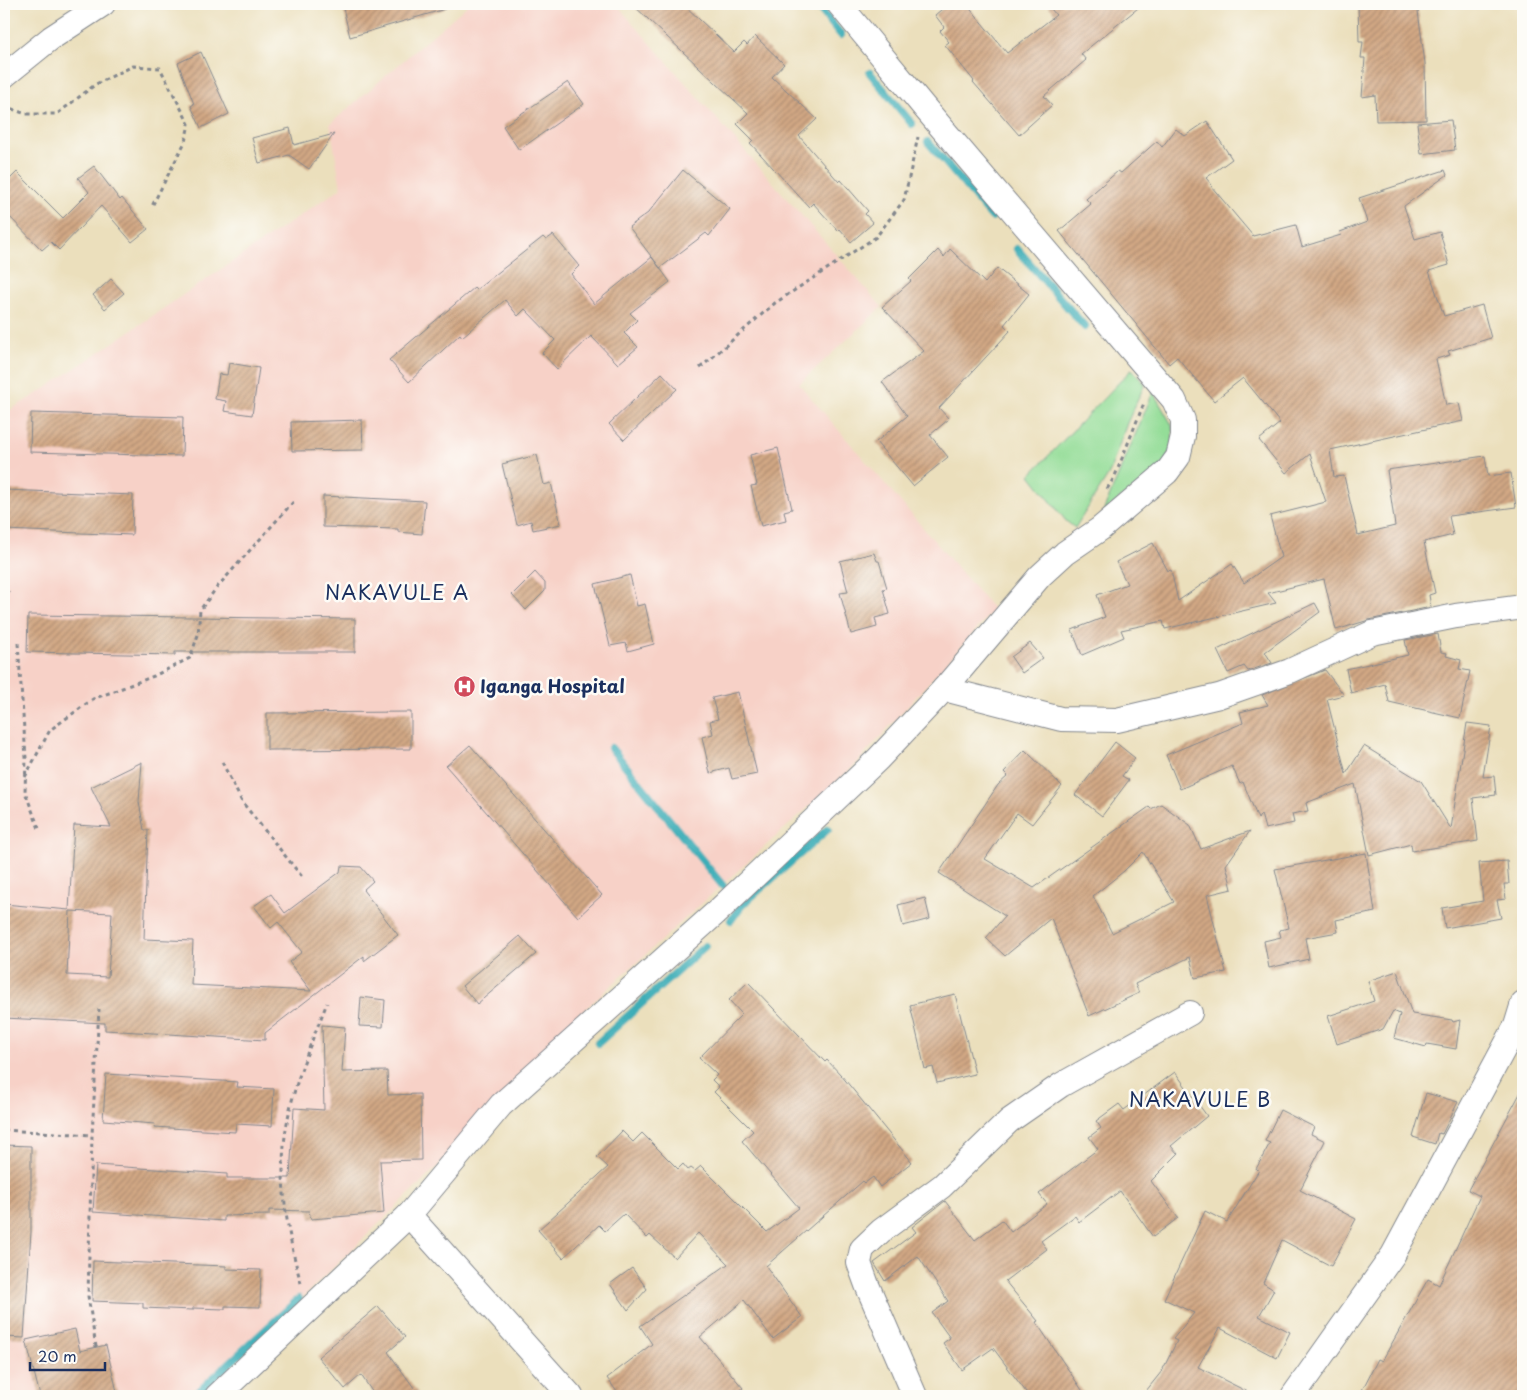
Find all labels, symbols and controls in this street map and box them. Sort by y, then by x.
district label: NAKAVULE A [325,577,469,607]
place label: Iganga Hospital [480,672,625,699]
hospital icon: Iganga Hospital [452,675,476,699]
district label: NAKAVULE B [1129,1084,1271,1114]
scale bar [30,1340,105,1372]
text: 20 m [38,1344,77,1367]

